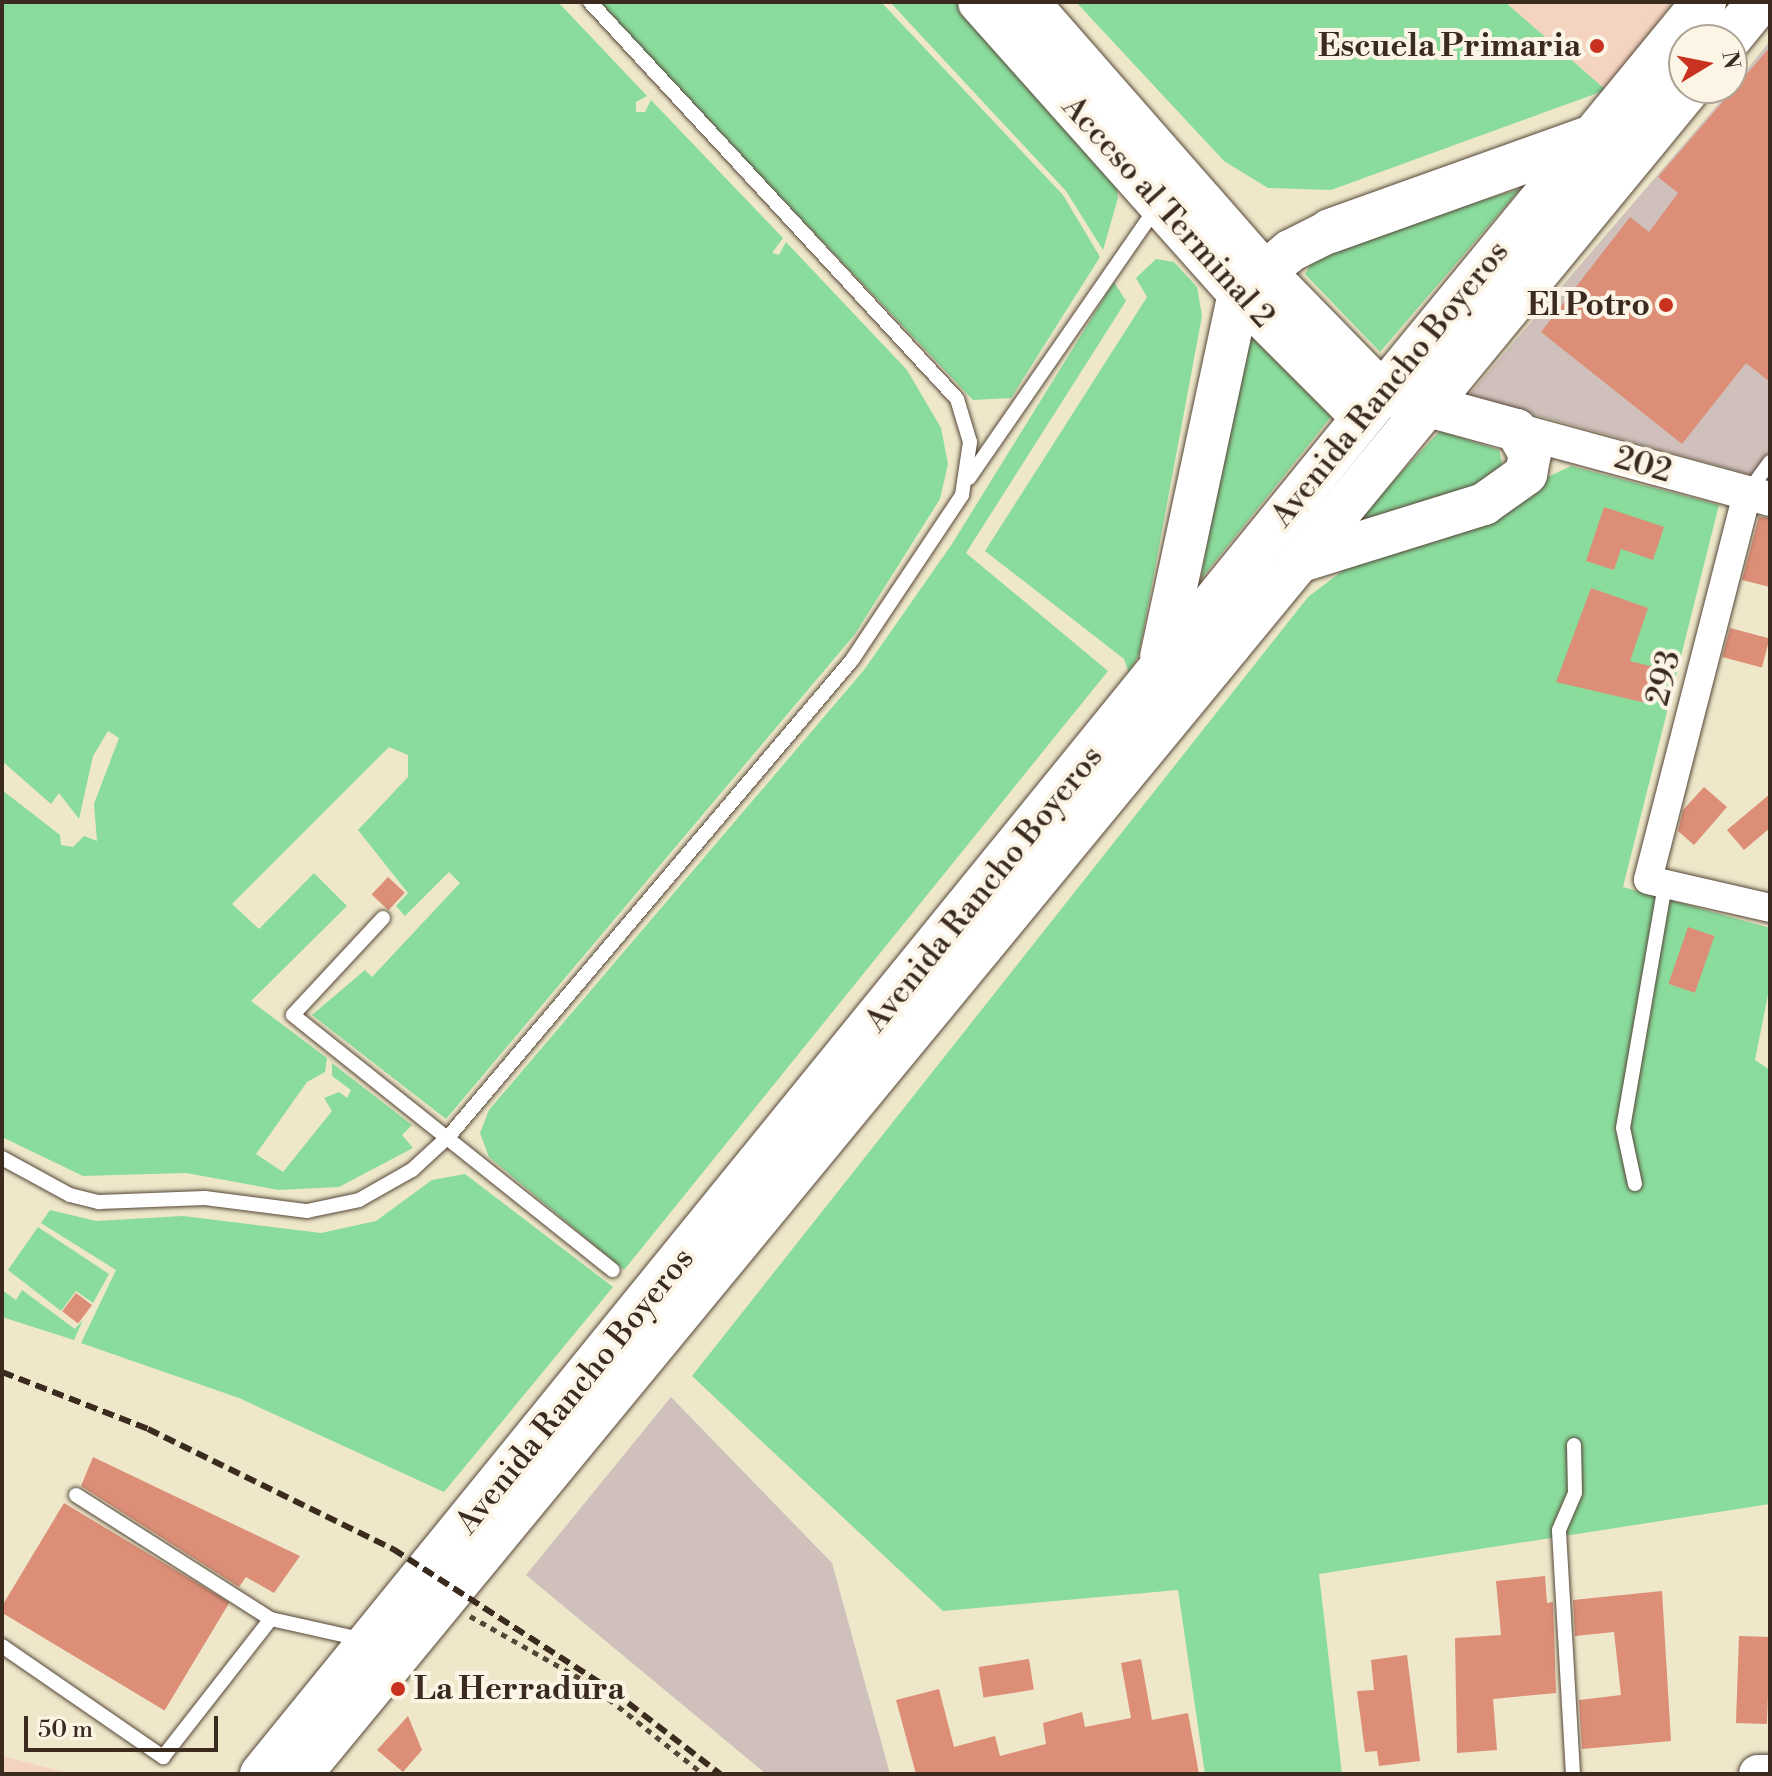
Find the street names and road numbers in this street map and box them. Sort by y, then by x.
street label: Acceso al Terminal 2 [1054,88,1282,336]
street label: Avenida Rancho Boyeros [1263,233,1517,535]
street label: 202 [1610,439,1676,491]
street label: 293 [1639,647,1689,709]
street label: Avenida Rancho Boyeros [857,738,1111,1040]
street label: Avenida Rancho Boyeros [448,1240,702,1542]

